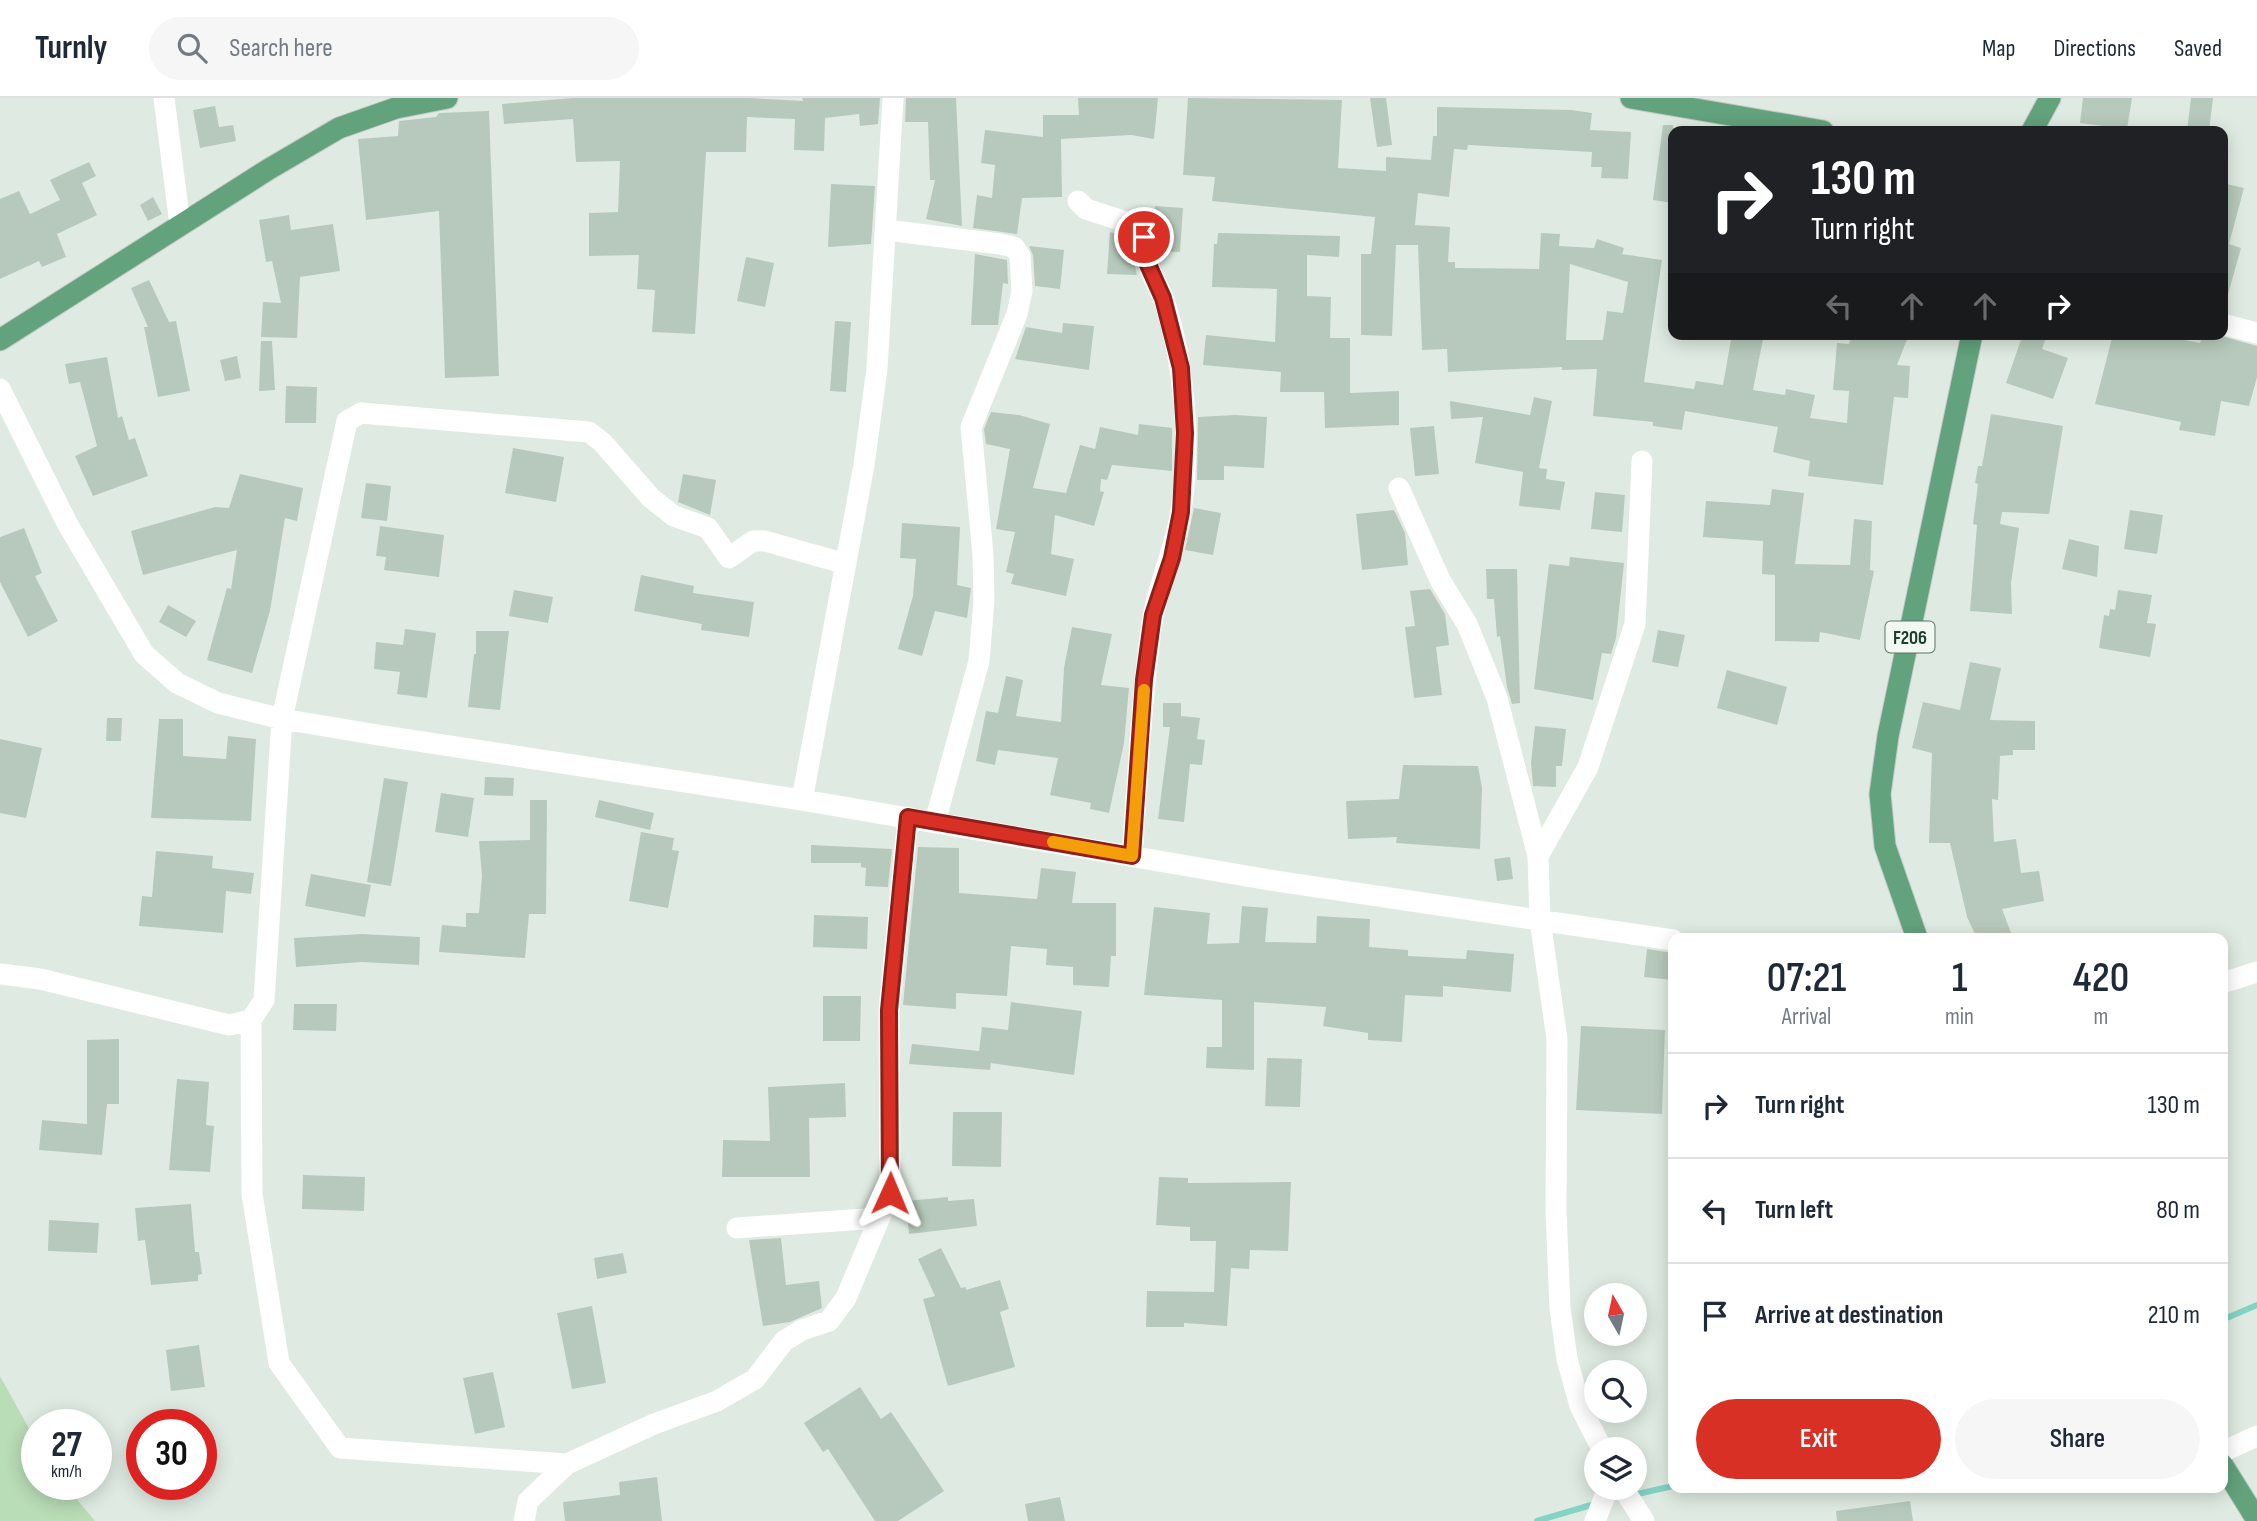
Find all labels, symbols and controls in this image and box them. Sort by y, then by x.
search box [149,17,639,80]
text: Turnly [35,28,107,68]
icon: search [173,29,211,67]
text: Search here [229,33,333,64]
text: Map [1982,34,2015,63]
text: Directions [2053,34,2136,63]
text: Saved [2174,34,2222,63]
text: 130 m [1811,150,1916,209]
icon: right [1696,154,1787,245]
pin [1114,207,1174,267]
text: Turn right [1811,210,1915,249]
icon: arrive [1125,218,1163,256]
icon: left [1820,287,1858,325]
icon: ahead [1893,287,1931,325]
icon: ahead [1966,287,2004,325]
icon: right [2039,287,2077,325]
road number: F206 [1885,622,1934,652]
text: 07:21 [1767,953,1846,1004]
text: 1 [1952,953,1967,1004]
text: 420 [2073,953,2129,1004]
text: Arrival [1782,1003,1831,1031]
text: min [1945,1003,1974,1031]
text: m [2094,1003,2108,1031]
icon: right [1696,1087,1734,1125]
text: Turn right [1755,1090,1844,1121]
text: 130 m [2148,1090,2200,1121]
position arrow [853,1156,927,1230]
icon: left [1696,1192,1734,1230]
text: Turn left [1755,1195,1833,1226]
text: 80 m [2156,1195,2200,1226]
north arrow [1584,1283,1647,1346]
map controls [1584,1283,1647,1500]
icon: arrive [1696,1297,1734,1335]
text: Arrive at destination [1755,1300,1943,1331]
text: 210 m [2148,1300,2200,1331]
button: search [1584,1360,1647,1423]
button: Exit [1696,1399,1941,1479]
button: Share [1955,1399,2200,1479]
speed limit sign: 30 [126,1409,217,1500]
text: 27 [51,1424,82,1467]
button: layers [1584,1437,1647,1500]
text: km/h [51,1461,82,1482]

